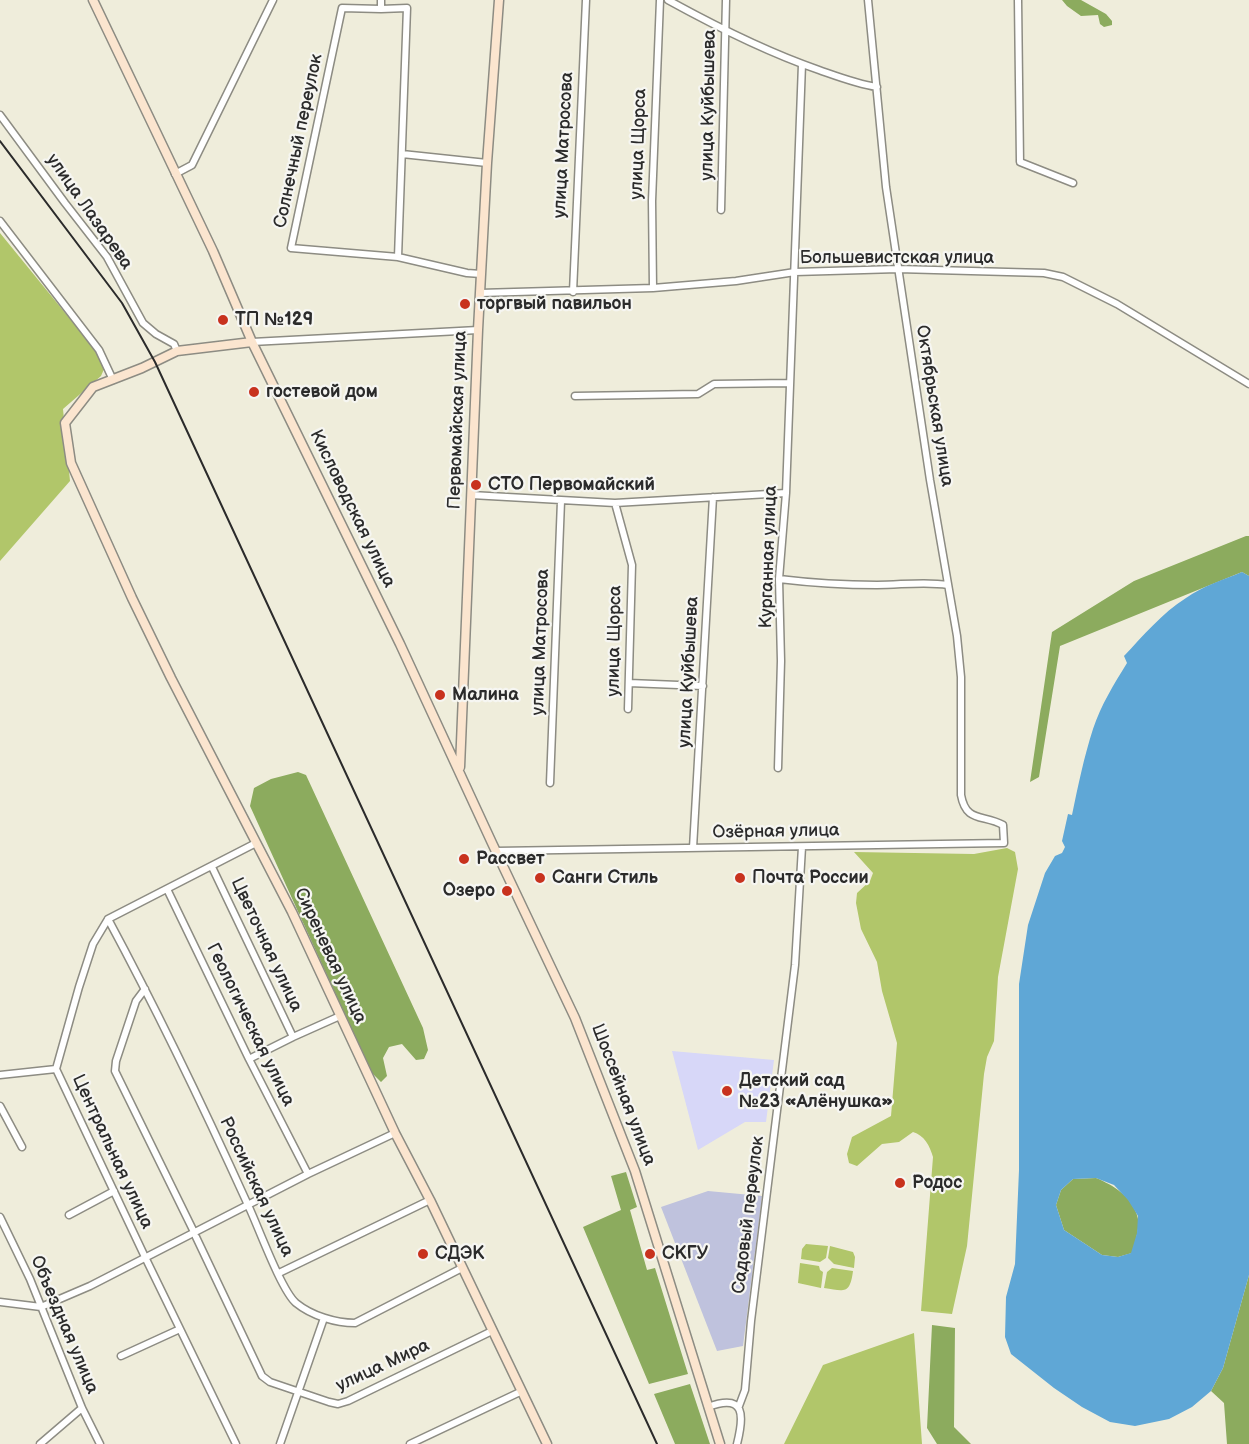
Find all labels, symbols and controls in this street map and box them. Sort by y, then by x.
street label: улица Куйбышева [697,29,721,181]
street label: Солнечный переулок [270,52,328,230]
street label: улица Матросова [549,71,579,219]
street label: улица Щорса [626,88,652,200]
street label: улица Лазарева [41,150,137,274]
street label: Большевистская улица [800,247,994,269]
place label: торгвый павильон [477,293,632,315]
marker: торгвый павильон [458,297,472,311]
place label: ТП №129 [235,309,313,331]
marker: ТП №129 [216,313,230,327]
street label: Октябрьская улица [911,324,957,488]
street label: Первомайская улица [444,330,472,510]
place label: гостевой дом [266,381,378,403]
marker: гостевой дом [247,385,261,399]
street label: Кисловодская улица [304,427,400,591]
place label: СТО Первомайский [488,474,655,496]
marker: СТО Первомайский [469,478,483,492]
street label: Курганная улица [756,485,782,629]
street label: улица Матросова [528,568,554,716]
street label: улица Щорса [603,585,627,697]
street label: улица Куйбышева [674,596,704,748]
place label: Малина [452,684,519,706]
marker: Малина [433,688,447,702]
street label: Озёрная улица [712,820,840,844]
place label: Рассвет [476,848,545,870]
marker: Рассвет [457,852,471,866]
place label: Санги Стиль [552,867,658,889]
place label: Почта России [752,867,869,889]
marker: Санги Стиль [533,871,547,885]
marker: Почта России [733,871,747,885]
street label: Цветочная улица [225,875,307,1015]
place label: Озеро [443,880,495,902]
marker: Озеро [500,884,514,898]
street label: Сиреневая улица [289,885,371,1027]
street label: Геологическая улица [201,940,299,1110]
street label: Шоссейная улица [586,1021,660,1169]
place label: Детский сад №23 «Алёнушка» [739,1070,893,1112]
street label: Центральная улица [67,1071,157,1233]
marker: Детский сад №23 «Алёнушка» [720,1084,734,1098]
street label: Российская улица [214,1113,298,1261]
street label: Садовый переулок [729,1135,769,1295]
place label: Родос [912,1172,962,1194]
marker: Родос [893,1176,907,1190]
place label: СДЭК [435,1243,484,1265]
place label: СКГУ [662,1243,708,1265]
marker: СДЭК [416,1247,430,1261]
marker: СКГУ [643,1247,657,1261]
street label: Объездная улица [25,1253,103,1397]
street label: улица Мира [333,1335,433,1397]

